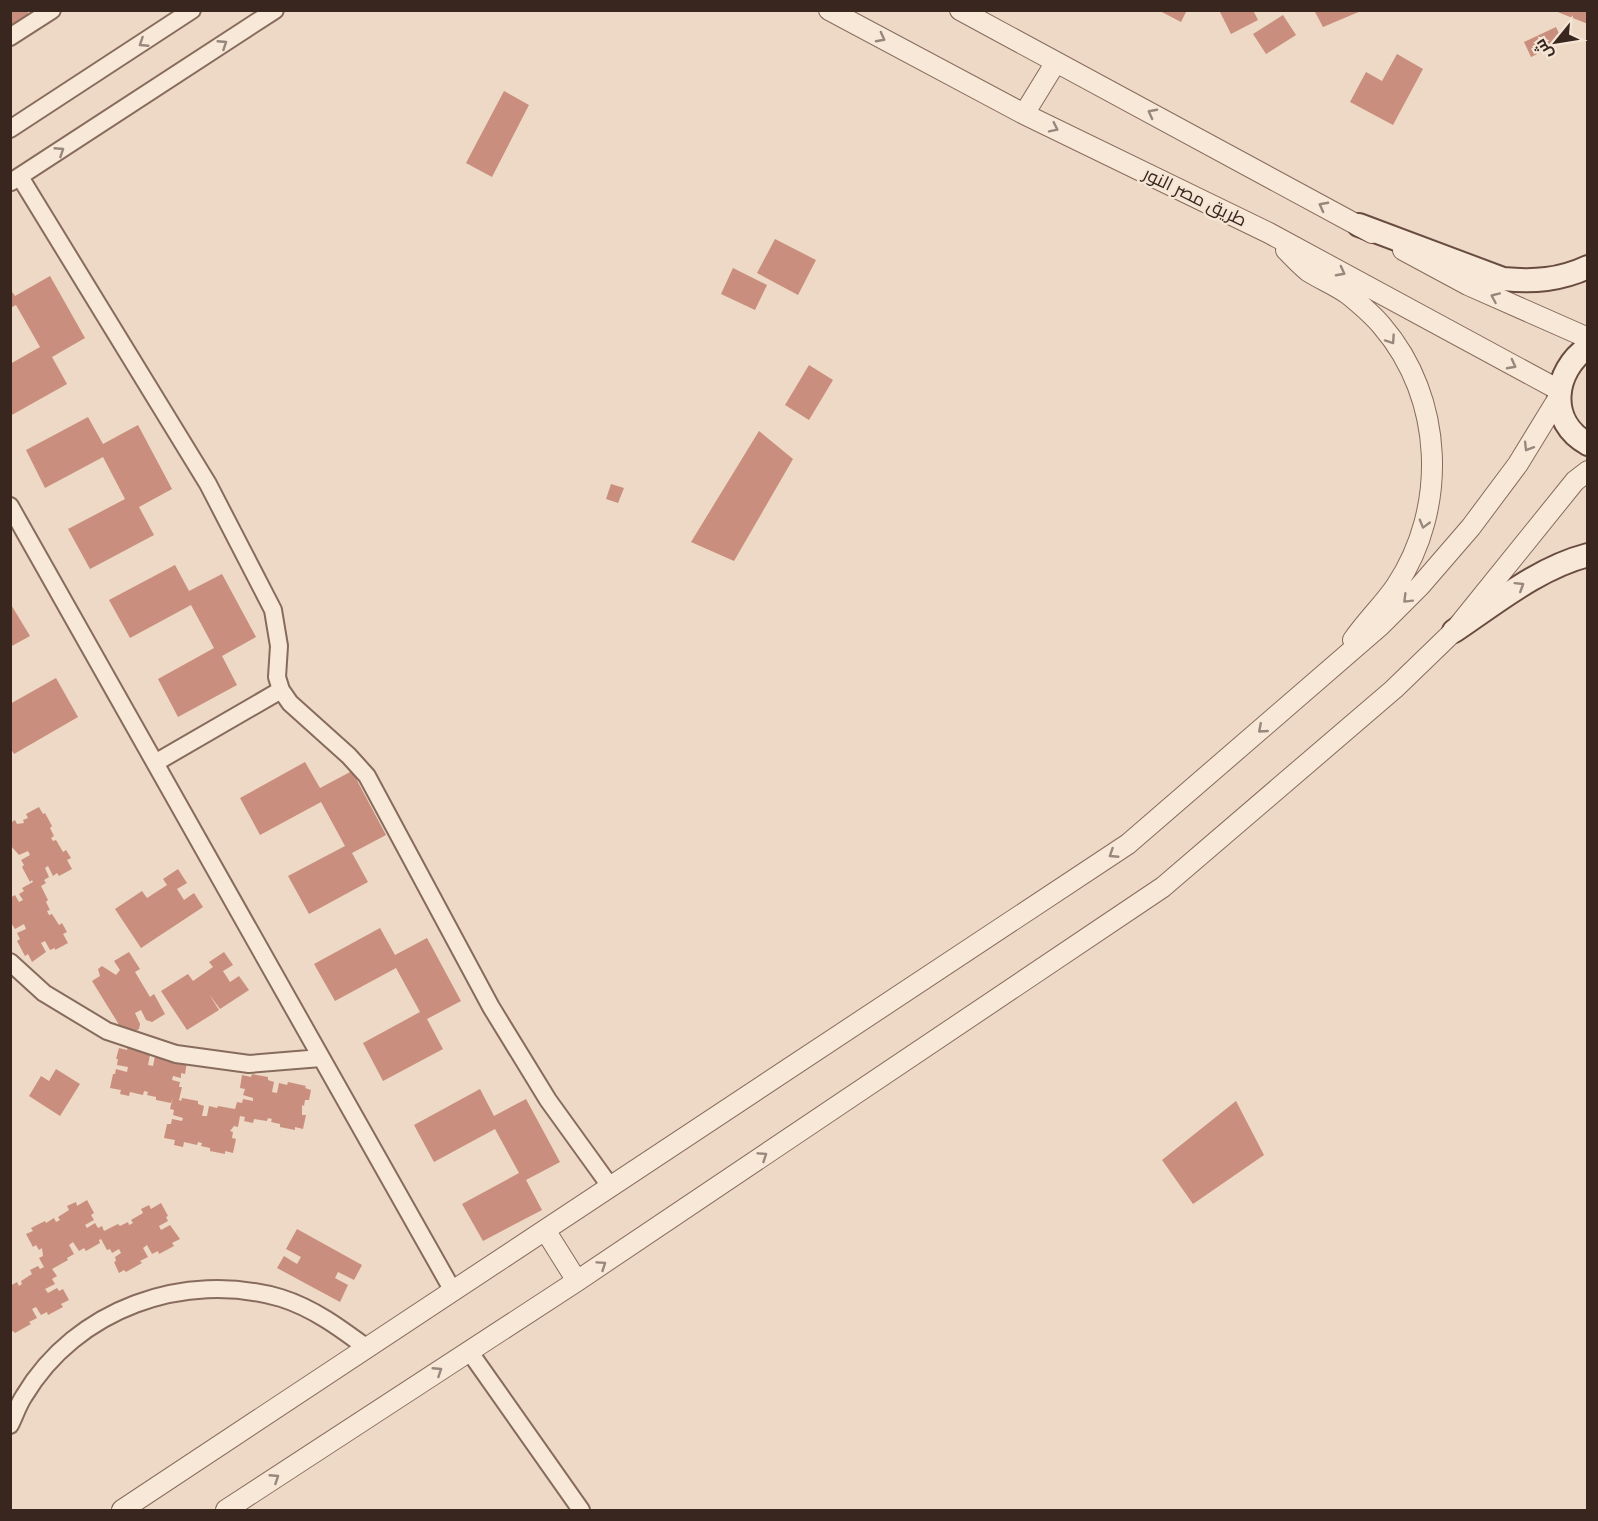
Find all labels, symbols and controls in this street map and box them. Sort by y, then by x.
north arrow [1526,12,1586,72]
one-way arrow [875,31,885,42]
text: ش [1528,34,1559,64]
one-way arrow [139,35,149,47]
one-way arrow [217,40,227,52]
one-way arrow [1147,109,1158,121]
one-way arrow [1047,121,1058,133]
one-way arrow [53,147,64,158]
street label: طريق مصر النور [1138,160,1251,234]
one-way arrow [1319,202,1330,213]
one-way arrow [1334,265,1345,276]
one-way arrow [1491,293,1502,305]
one-way arrow [1384,333,1395,344]
one-way arrow [1506,358,1517,369]
one-way arrow [1524,441,1536,451]
one-way arrow [1419,519,1431,529]
one-way arrow [1514,582,1524,594]
one-way arrow [1403,592,1414,602]
one-way arrow [1258,722,1269,733]
one-way arrow [1109,847,1119,859]
one-way arrow [757,1152,768,1163]
one-way arrow [595,1261,606,1272]
one-way arrow [431,1367,442,1378]
one-way arrow [269,1475,280,1486]

